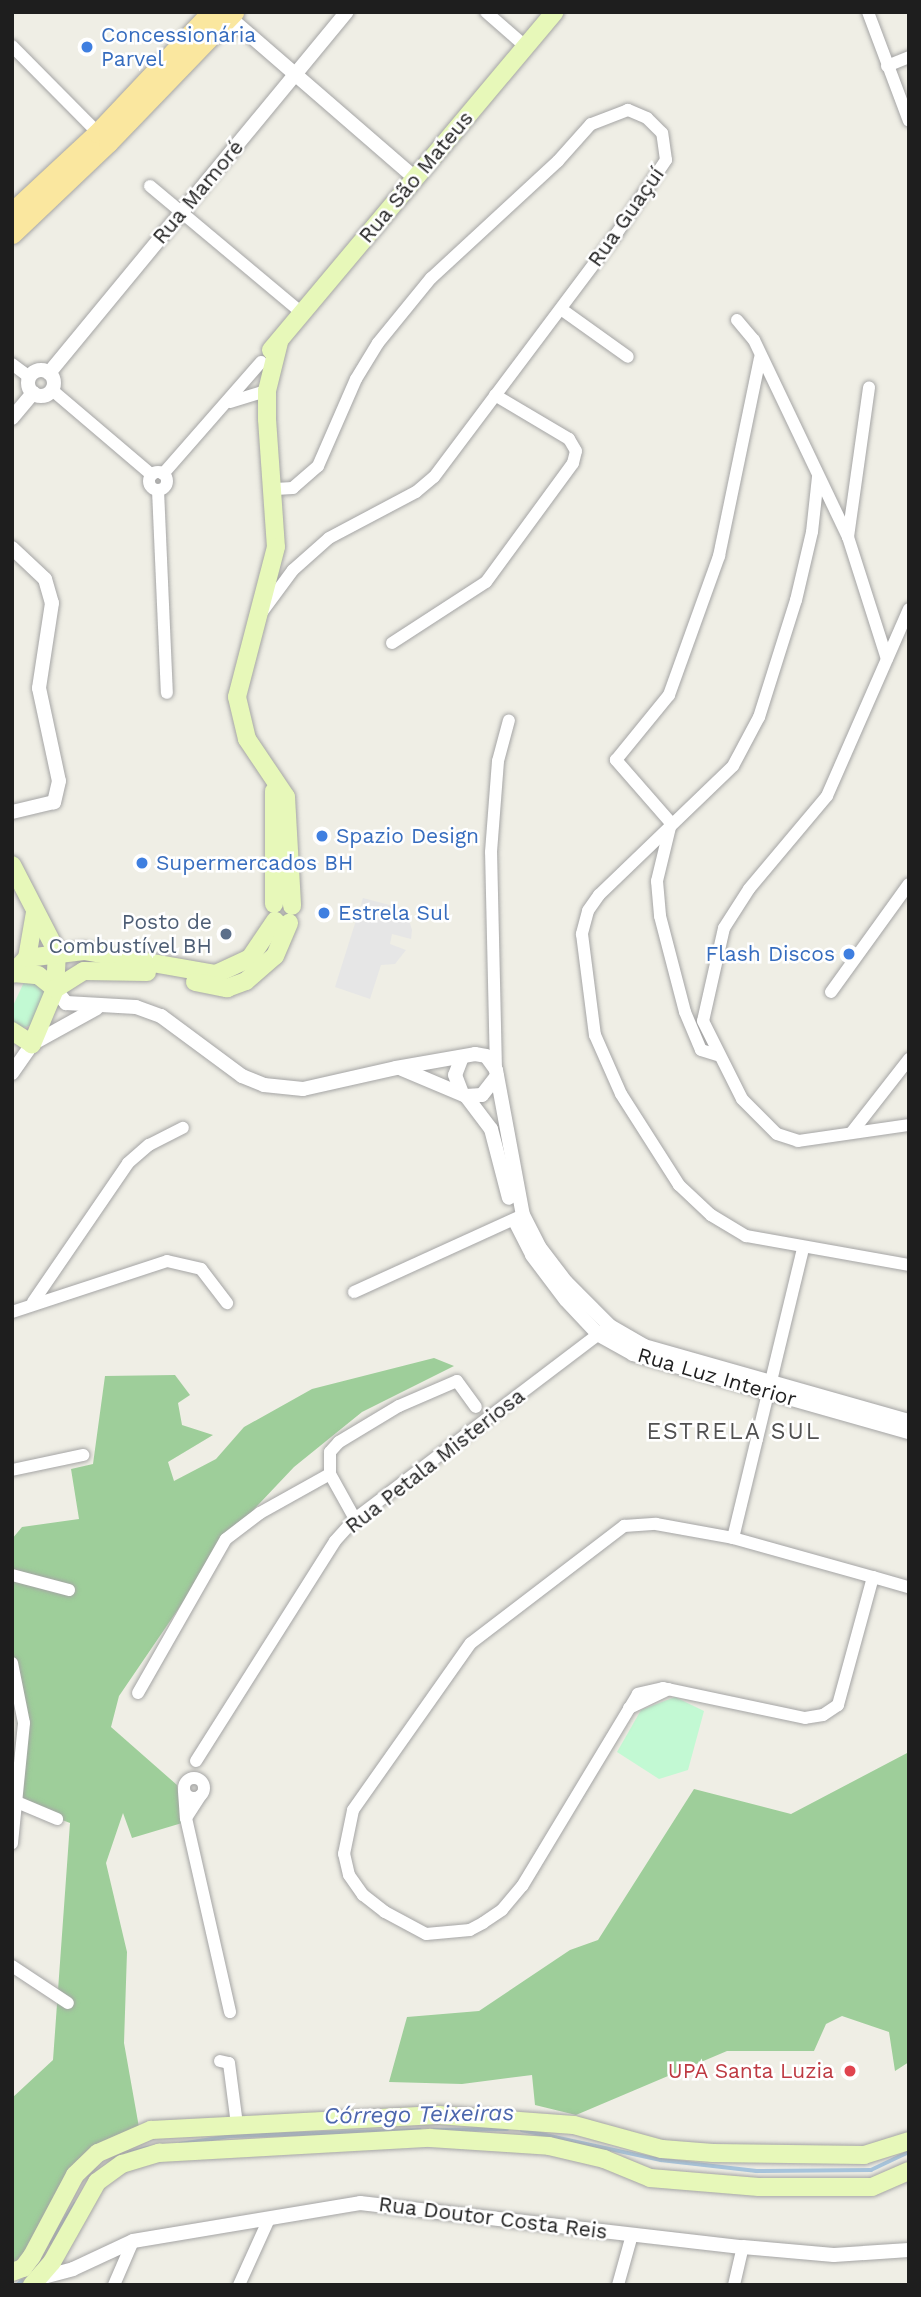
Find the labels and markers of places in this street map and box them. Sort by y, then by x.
place label: Concessionária Parvel [101,22,256,72]
marker: Concessionária Parvel [79,39,95,55]
place label: Spazio Design [336,823,479,849]
marker: Spazio Design [314,828,330,844]
place label: Supermercados BH [156,850,353,876]
marker: Supermercados BH [134,855,150,871]
place label: Estrela Sul [338,900,450,926]
marker: Estrela Sul [316,905,332,921]
place label: Posto de Combustível BH [48,909,212,959]
marker: Posto de Combustível BH [218,926,234,942]
place label: Flash Discos [706,941,835,967]
marker: Flash Discos [841,946,857,962]
place label: UPA Santa Luzia [667,2058,834,2084]
marker: UPA Santa Luzia [840,2061,860,2081]

